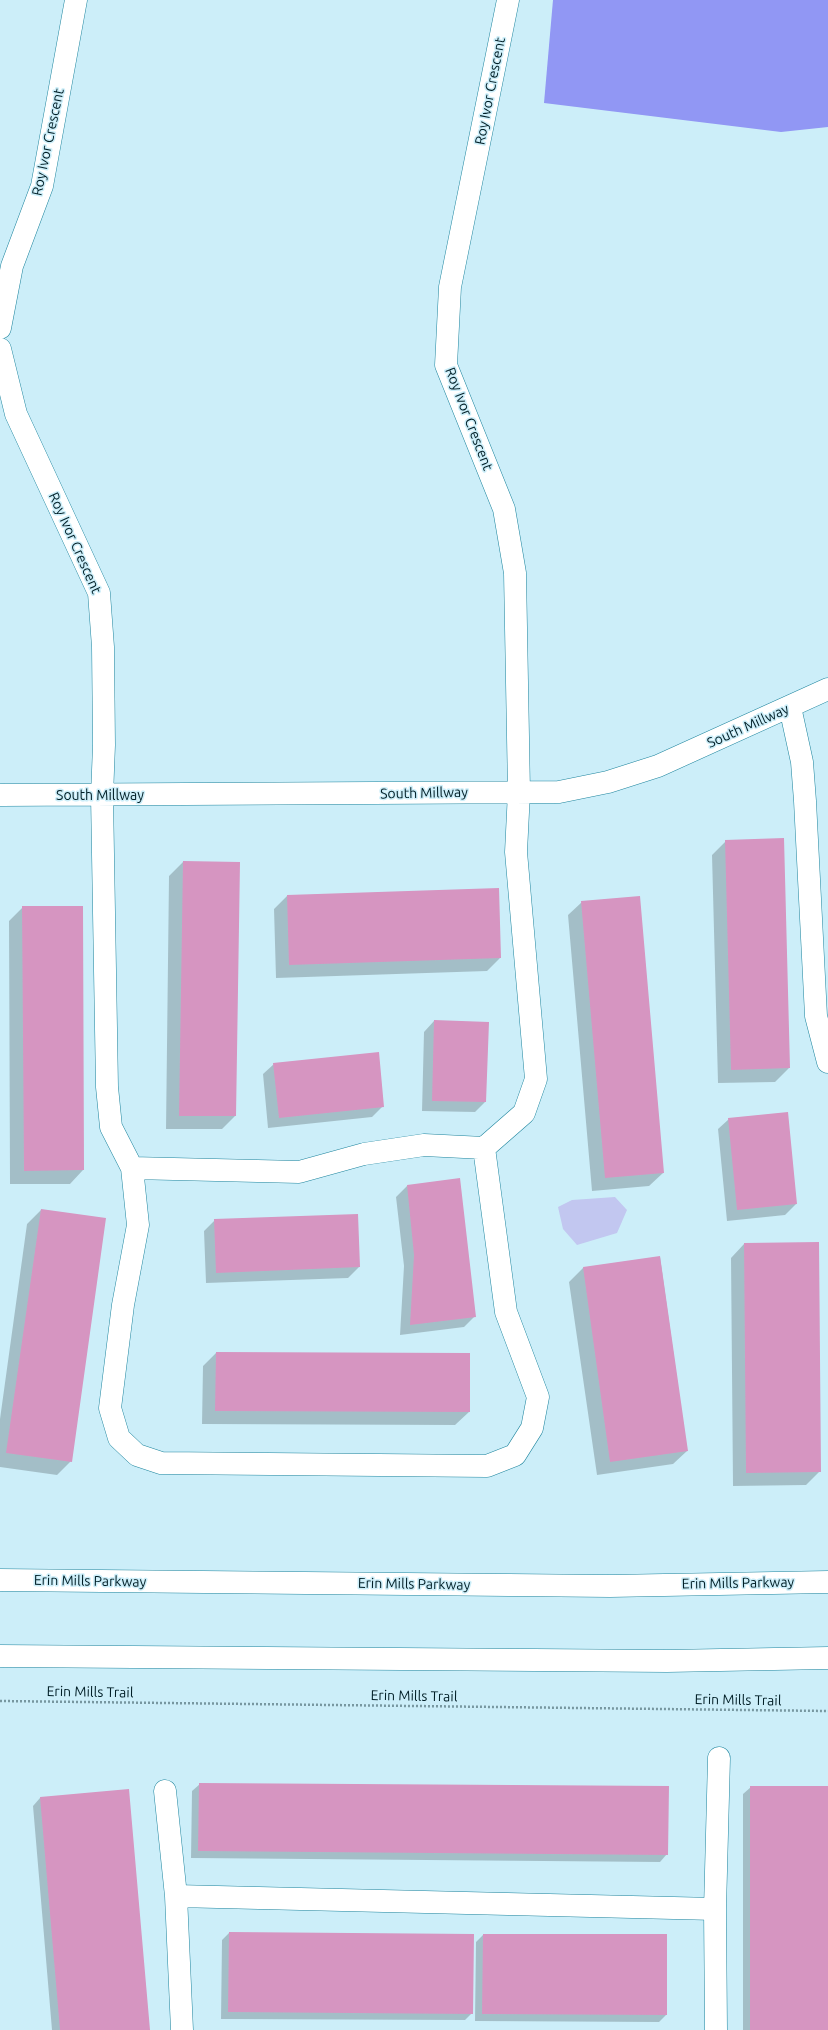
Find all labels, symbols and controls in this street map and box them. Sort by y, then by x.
street label: Roy Ivor Crescent [471,36,509,146]
street label: Roy Ivor Crescent [28,87,68,197]
street label: Roy Ivor Crescent [442,365,496,473]
street label: Roy Ivor Crescent [45,490,105,596]
street label: South Millway [704,700,792,752]
street label: South Millway [380,784,468,802]
street label: South Millway [56,787,144,803]
street label: Erin Mills Parkway [34,1572,146,1590]
street label: Erin Mills Parkway [682,1574,794,1592]
street label: Erin Mills Parkway [358,1575,470,1593]
street label: Erin Mills Trail [46,1683,134,1701]
street label: Erin Mills Trail [370,1687,458,1705]
street label: Erin Mills Trail [694,1691,782,1709]

